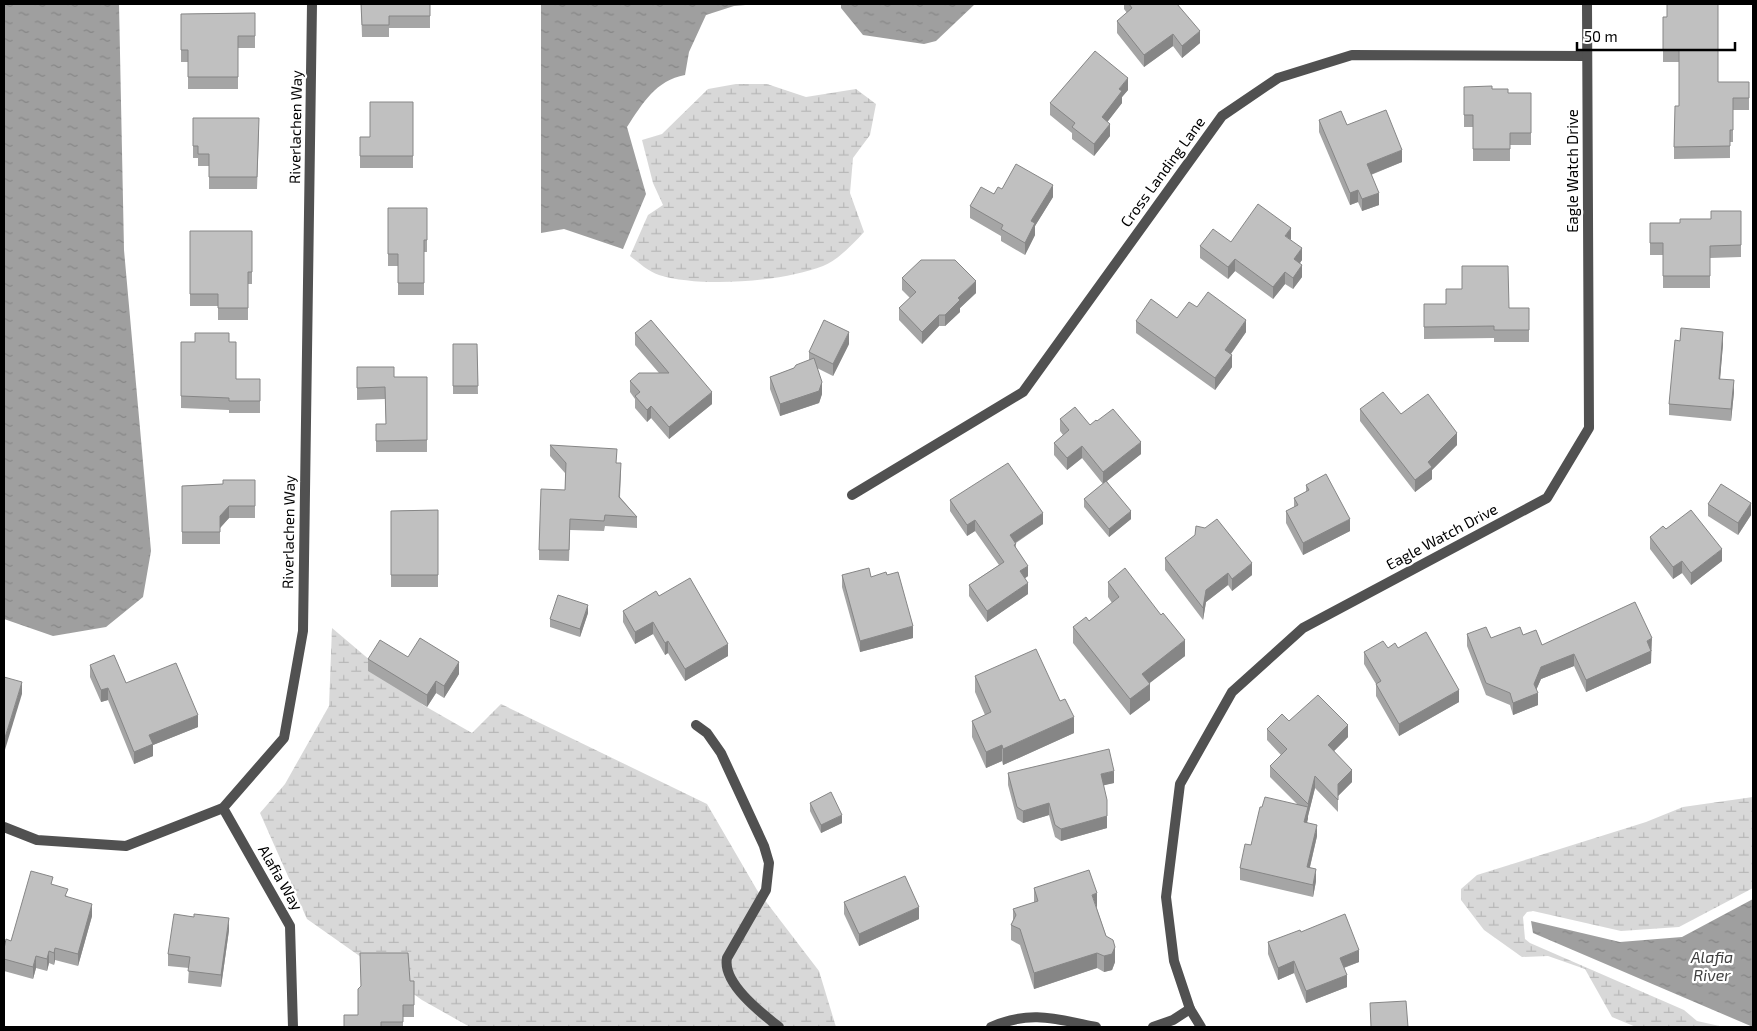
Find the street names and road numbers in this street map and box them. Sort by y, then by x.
street label: Riverlachen Way [285,70,305,184]
street label: Eagle Watch Drive [1563,109,1581,233]
street label: Cross Landing Lane [1116,113,1208,230]
street label: Riverlachen Way [278,475,298,589]
street label: Eagle Watch Drive [1383,499,1500,573]
street label: Alafia Way [255,842,307,914]

